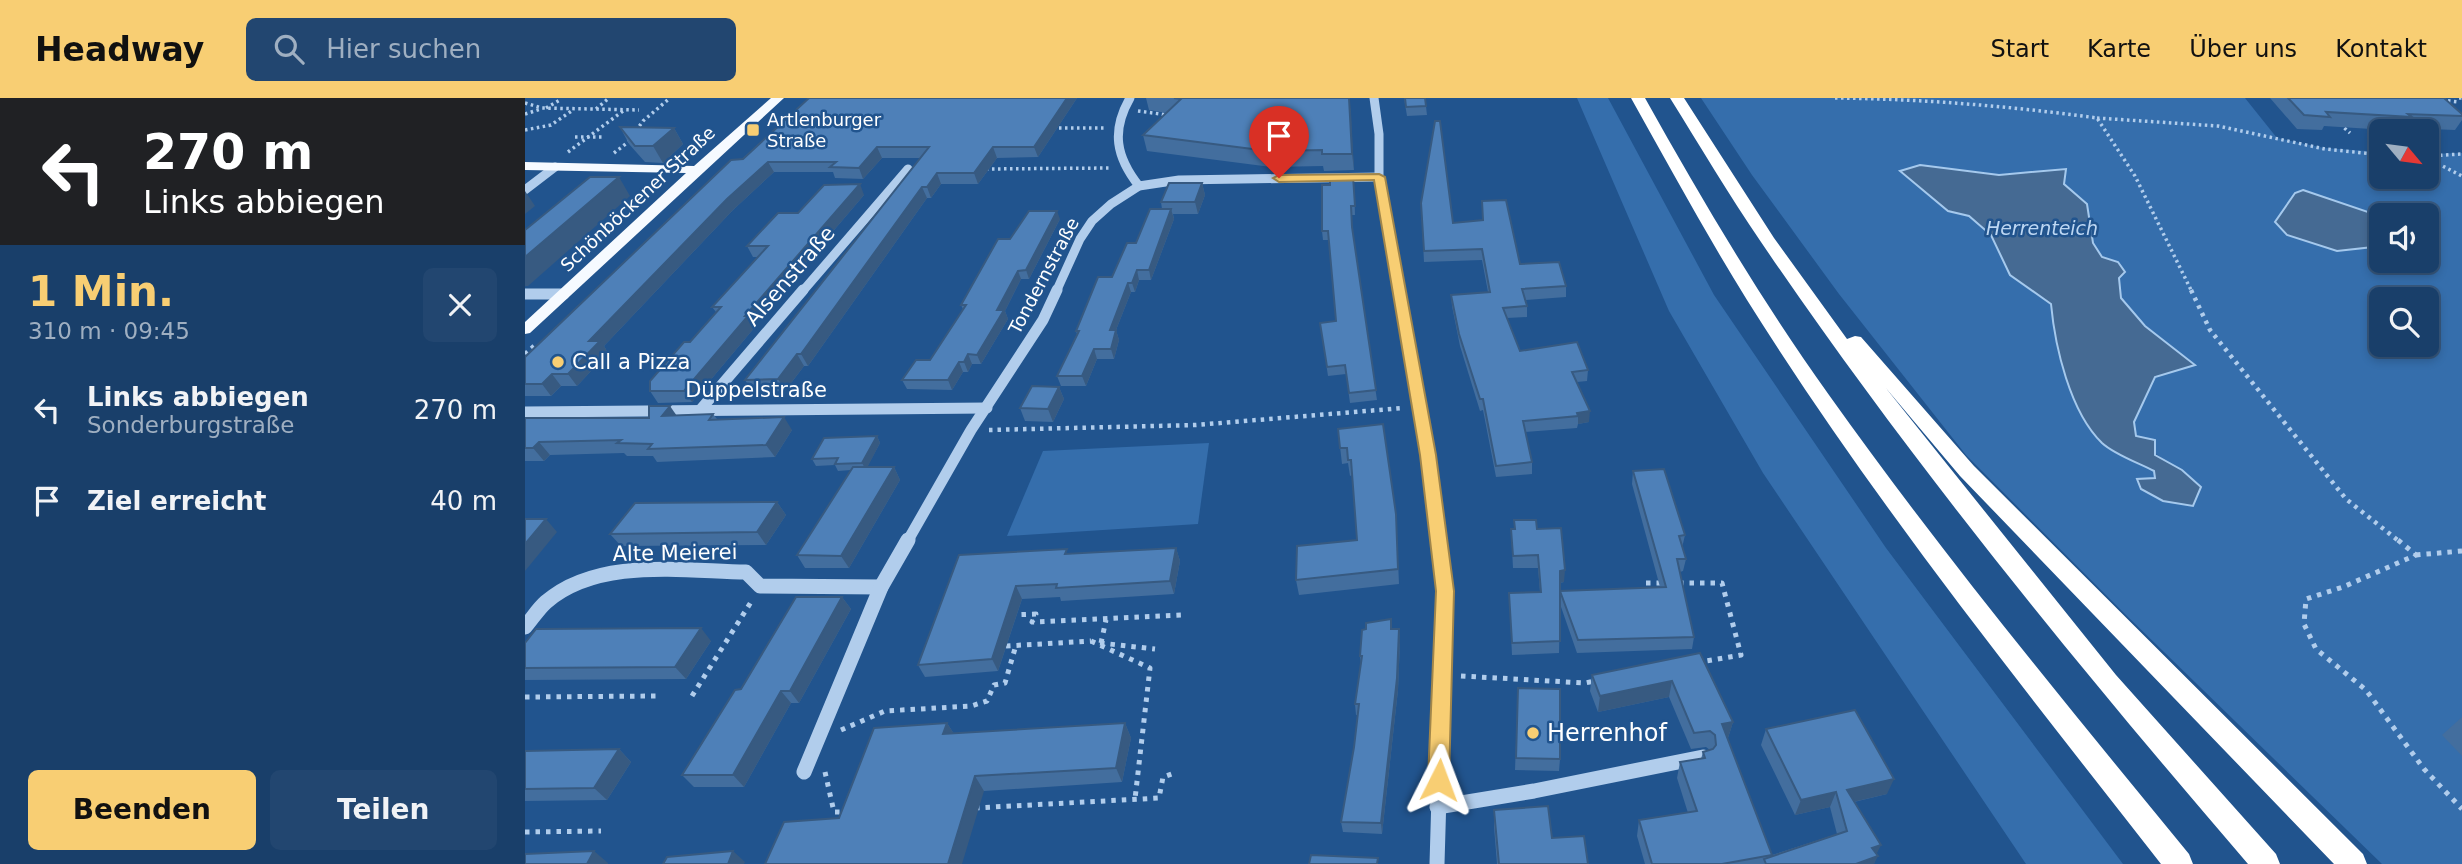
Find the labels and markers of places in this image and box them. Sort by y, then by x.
pin [1249,106,1309,178]
place label: Artlenburger Straße [767,109,882,151]
marker: Artlenburger Straße [745,122,761,138]
place label: Call a Pizza [572,350,690,374]
marker: Call a Pizza [550,354,566,370]
place label: Herrenhof [1547,719,1667,747]
marker: Herrenhof [1525,725,1541,741]

